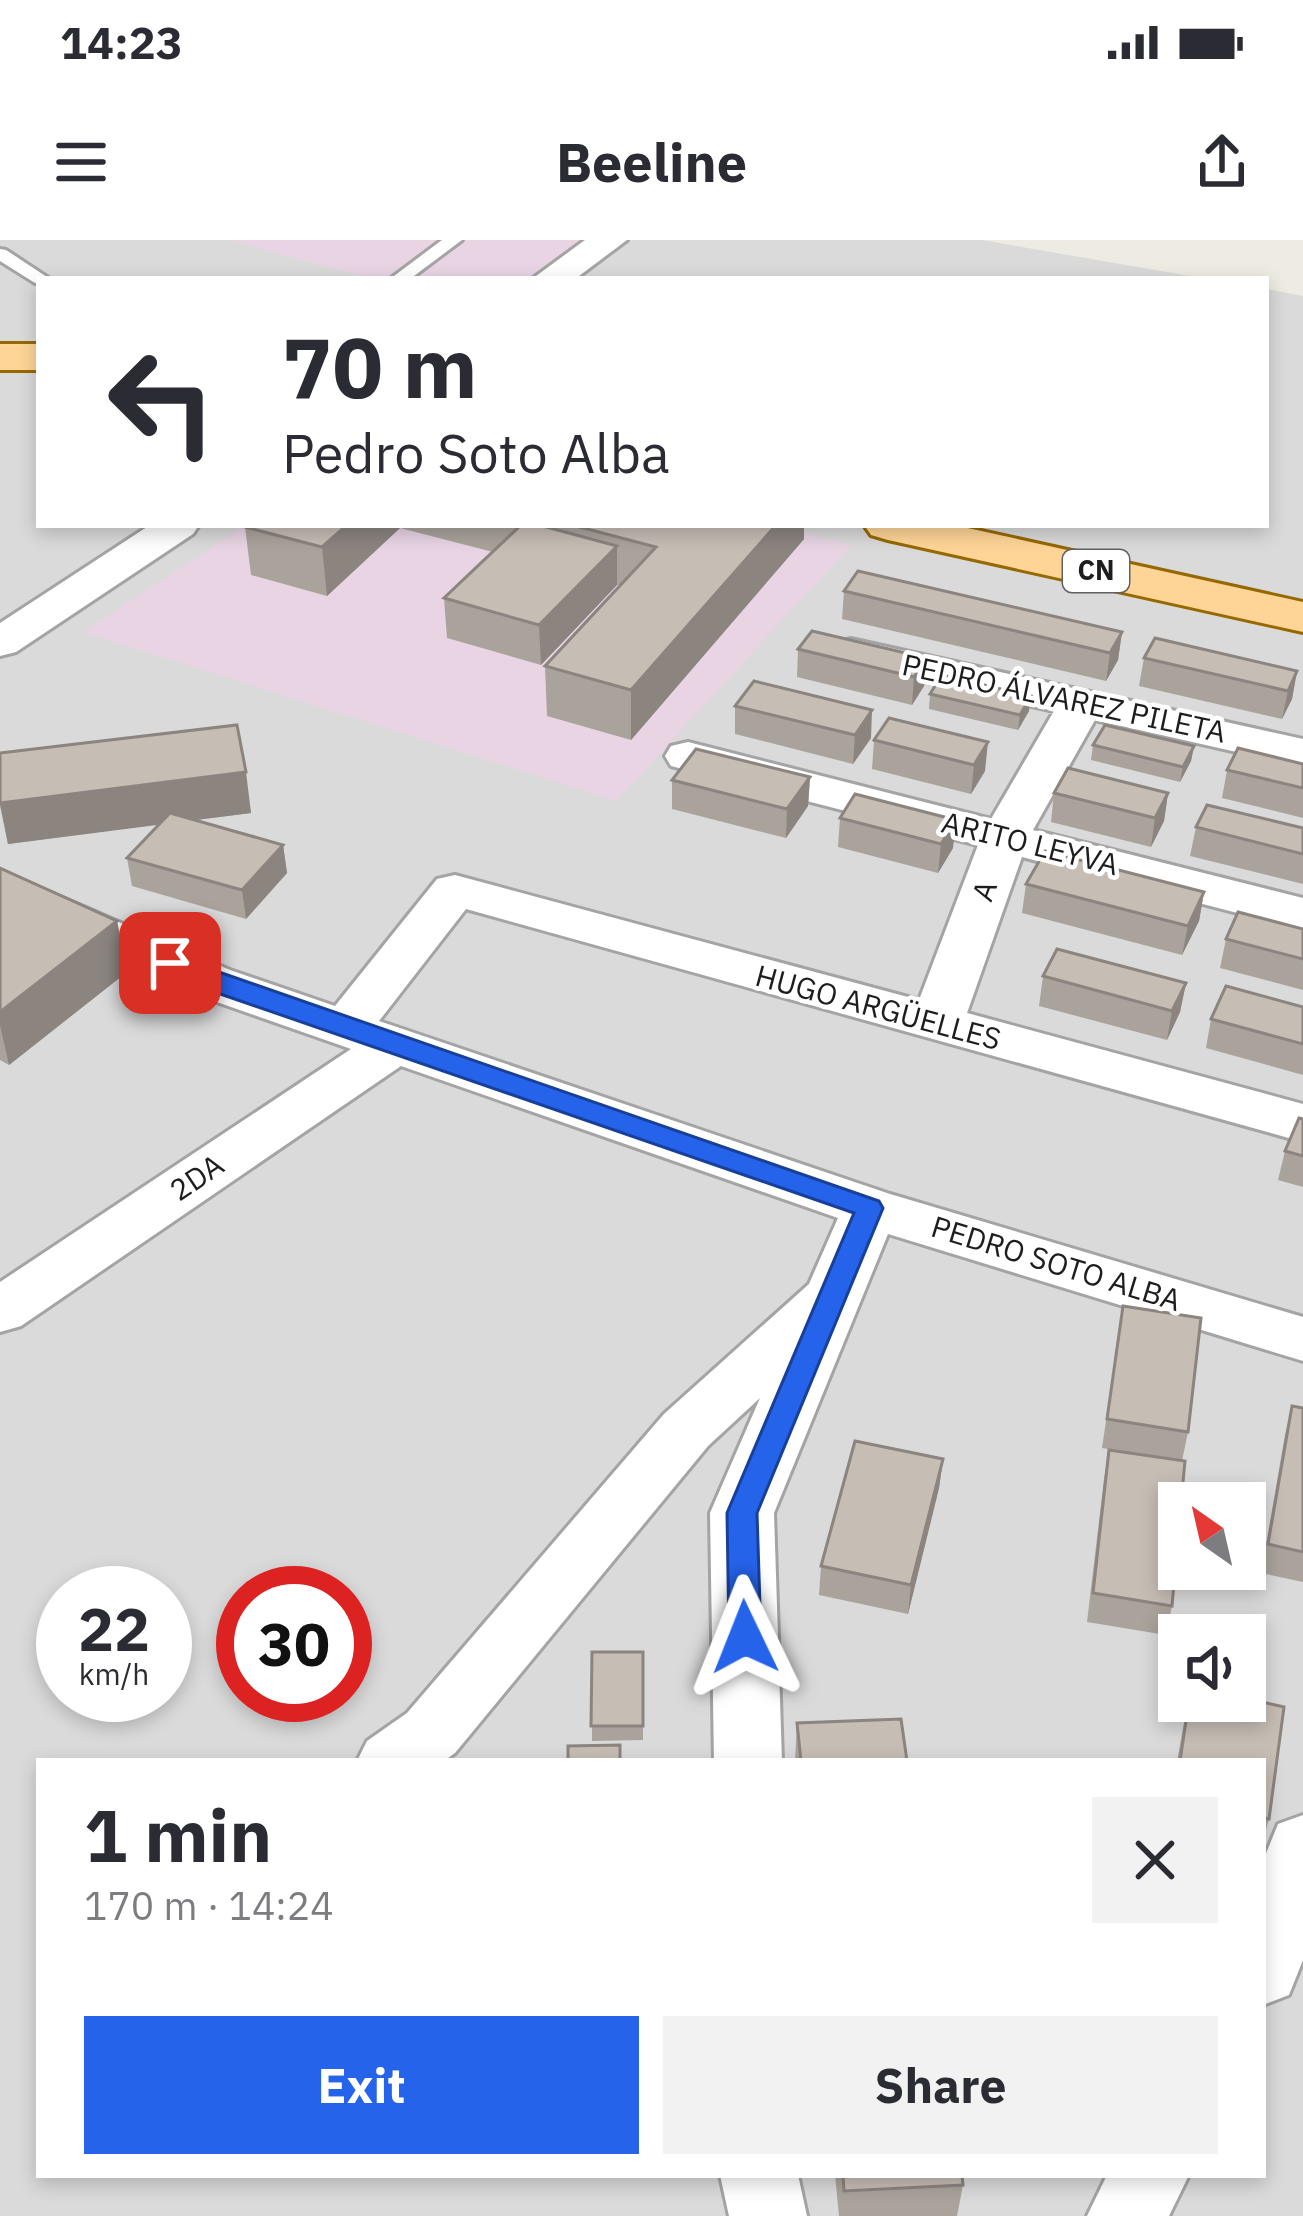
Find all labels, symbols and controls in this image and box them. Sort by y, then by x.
text: 14:23 [60,13,183,71]
text: Beeline [556,127,747,197]
icon: menu [48,129,114,195]
icon: share [1189,129,1255,195]
text: 70 m [282,312,478,421]
icon: left [84,324,240,480]
text: Pedro Soto Alba [282,418,670,488]
road number: CN [1063,550,1129,592]
street label: PEDRO ÁLVAREZ PILETA [899,644,1230,751]
street label: ARITO LEYVA [938,802,1123,883]
street label: A [962,875,1005,906]
pin [119,912,221,1014]
icon: arrive [137,930,203,996]
street label: HUGO ARGÜELLES [751,955,1005,1058]
street label: 2DA [162,1145,231,1209]
street label: PEDRO SOTO ALBA [927,1206,1186,1319]
north arrow [1158,1482,1266,1590]
map controls [1158,1482,1266,1722]
speed limit sign: 30 [216,1566,372,1722]
position arrow [682,1574,808,1700]
text: 22 [78,1589,150,1668]
button: sound [1158,1614,1266,1722]
text: km/h [79,1654,149,1693]
text: 1 min [84,1788,272,1882]
button: close [1092,1797,1218,1923]
text: 170 m · 14:24 [84,1880,334,1931]
button: Exit [84,2016,639,2154]
button: Share [663,2016,1218,2154]

